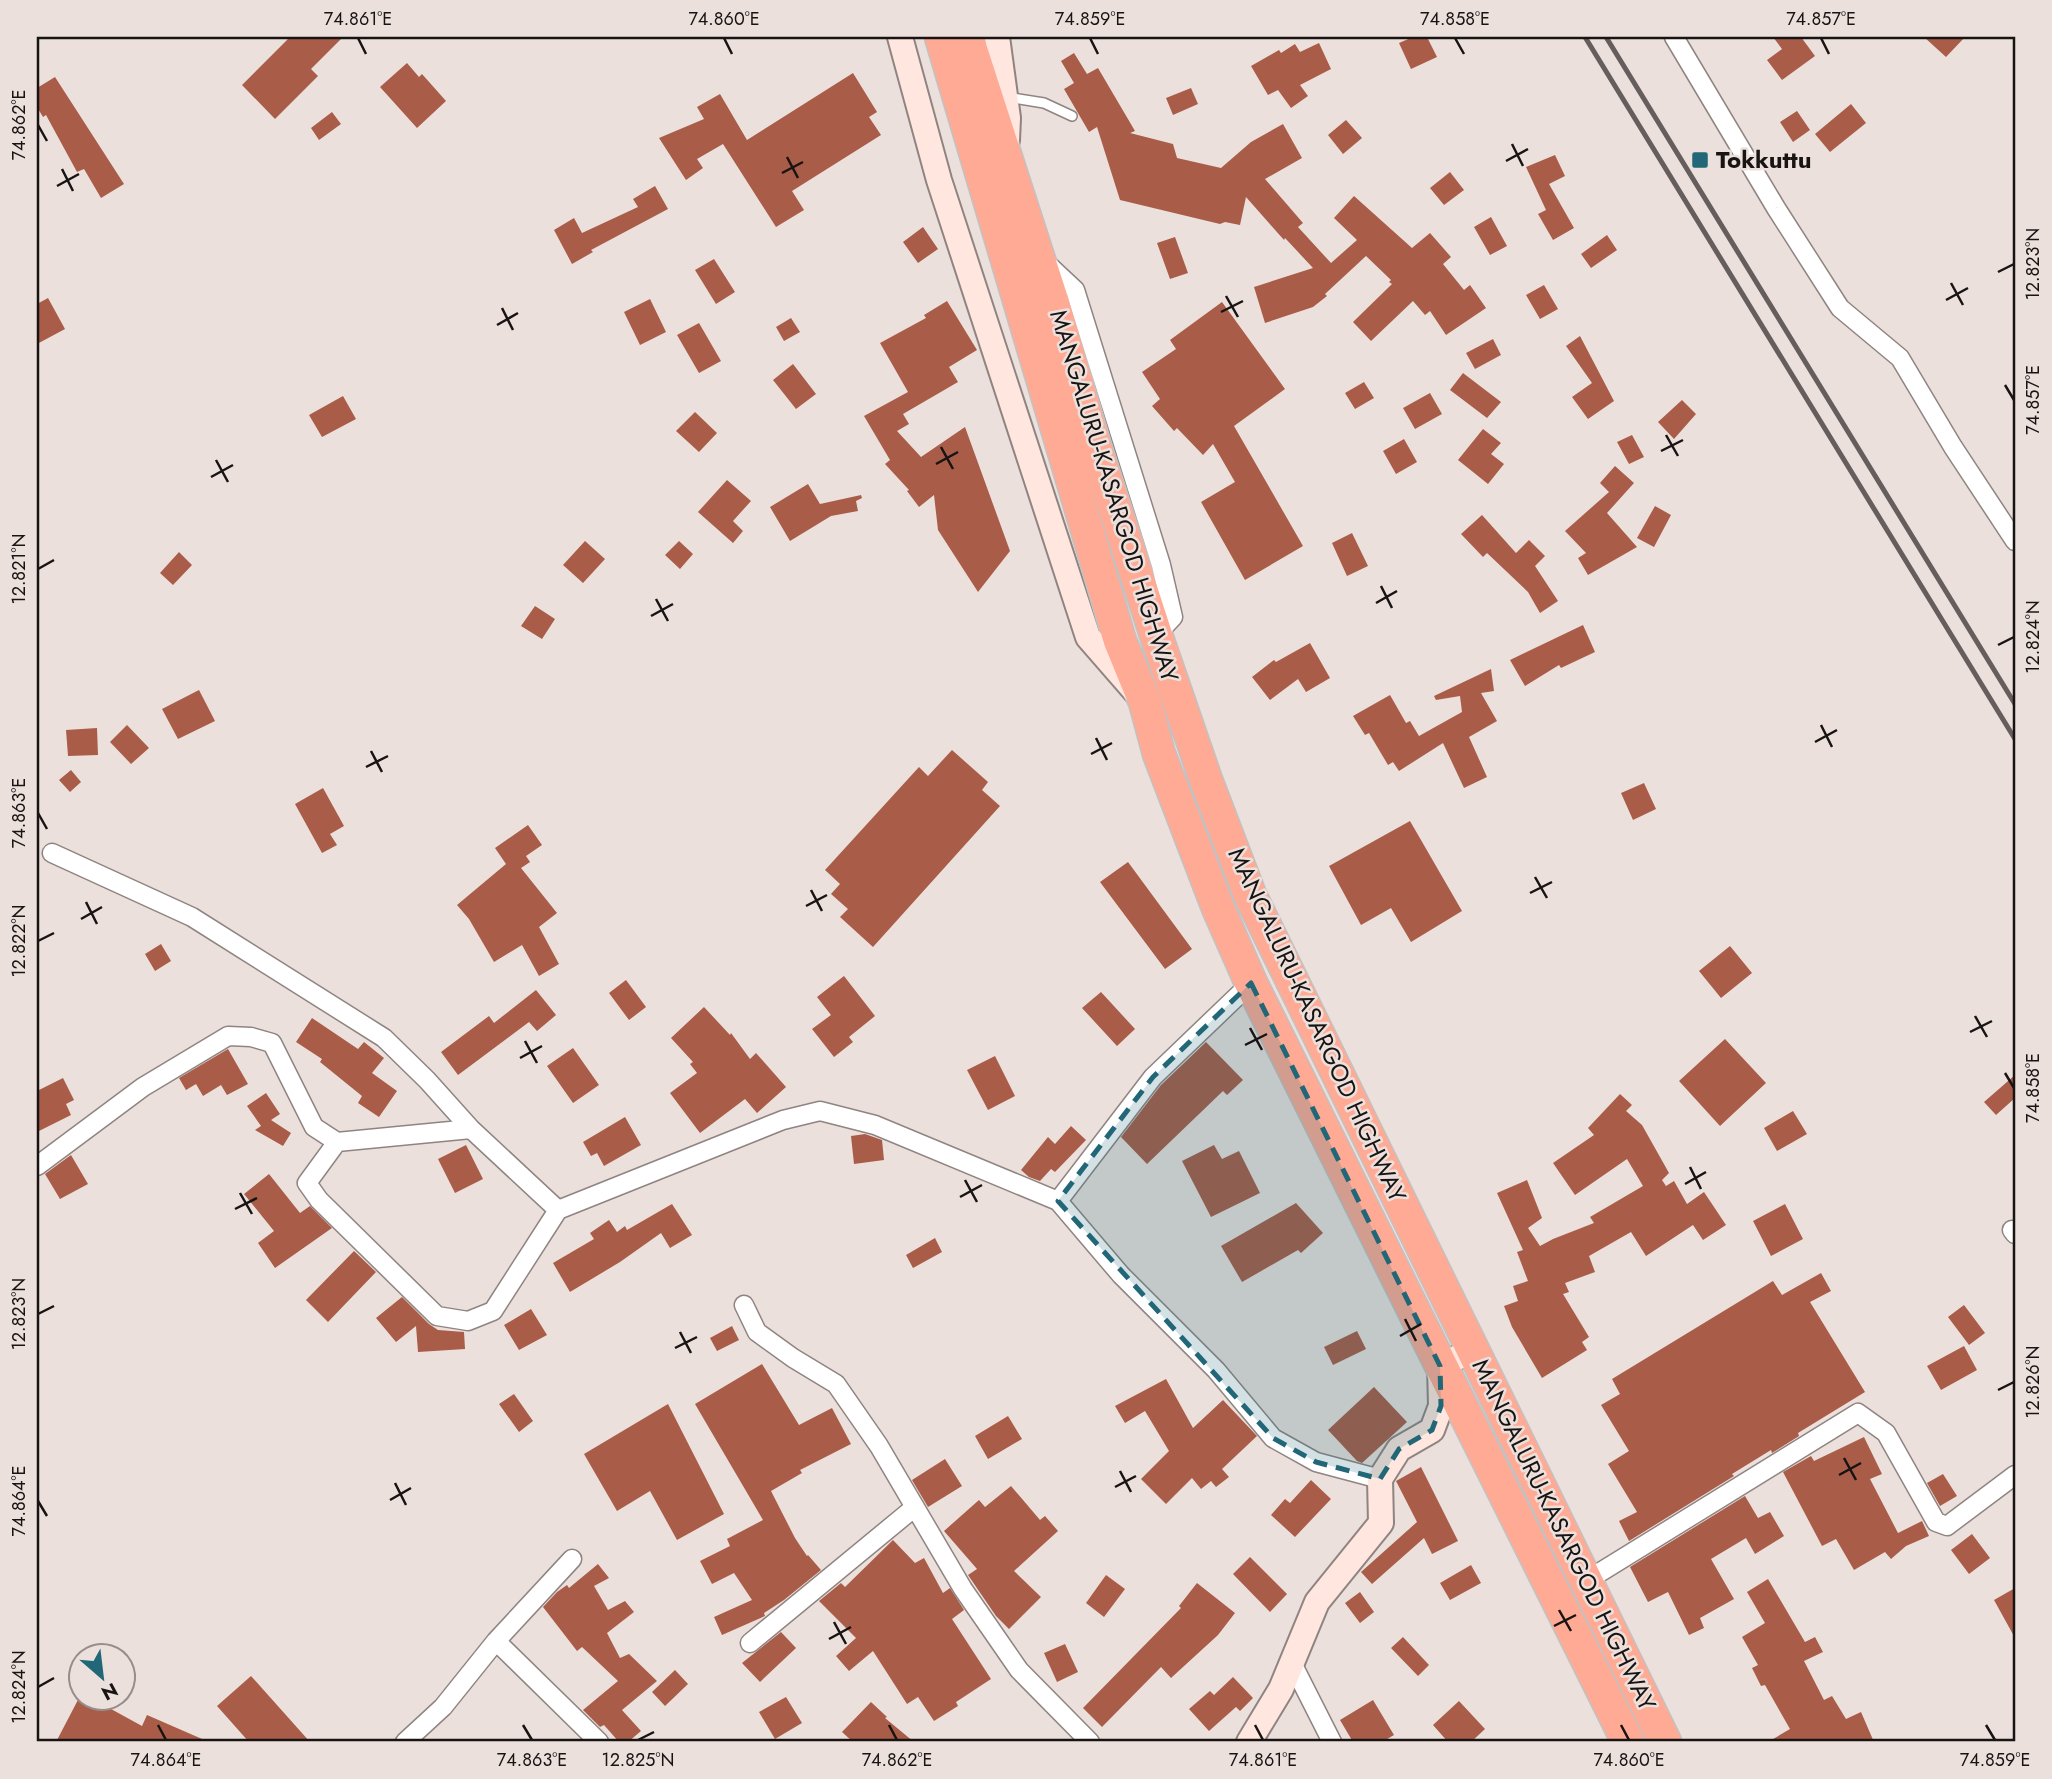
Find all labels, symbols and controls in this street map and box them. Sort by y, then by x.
text: 74.861°E [324,6,392,32]
text: 74.860°E [688,6,760,32]
text: 74.859°E [1055,6,1125,32]
text: 74.858°E [1420,6,1490,32]
text: 74.857°E [1786,6,1856,32]
text: 74.862°E [6,90,32,160]
place label: Tokkuttu [1716,142,1812,177]
marker: Tokkuttu [1690,150,1710,170]
text: 12.823°N [2020,228,2046,300]
street label: MANGALURU-KASARGOD HIGHWAY [1041,305,1188,687]
text: 74.857°E [2020,365,2046,435]
text: 12.821°N [6,534,32,604]
text: 12.824°N [2020,600,2046,674]
text: 74.863°E [6,778,32,848]
street label: MANGALURU-KASARGOD HIGHWAY [1220,842,1415,1208]
text: 12.822°N [6,904,32,978]
text: 74.858°E [2020,1053,2046,1123]
text: 12.823°N [6,1278,32,1350]
text: 12.826°N [2020,1345,2046,1419]
street label: MANGALURU-KASARGOD HIGHWAY [1464,1353,1665,1717]
text: 74.864°E [6,1466,32,1536]
north arrow [66,1642,136,1712]
text: 12.824°N [6,1650,32,1724]
text: N [97,1676,123,1707]
text: 74.864°E [131,1747,201,1773]
text: 74.863°E [497,1747,567,1773]
text: 12.825°N [602,1747,674,1773]
text: 74.862°E [862,1747,932,1773]
text: 74.861°E [1229,1747,1297,1773]
text: 74.860°E [1593,1747,1665,1773]
text: 74.859°E [1960,1747,2030,1773]

